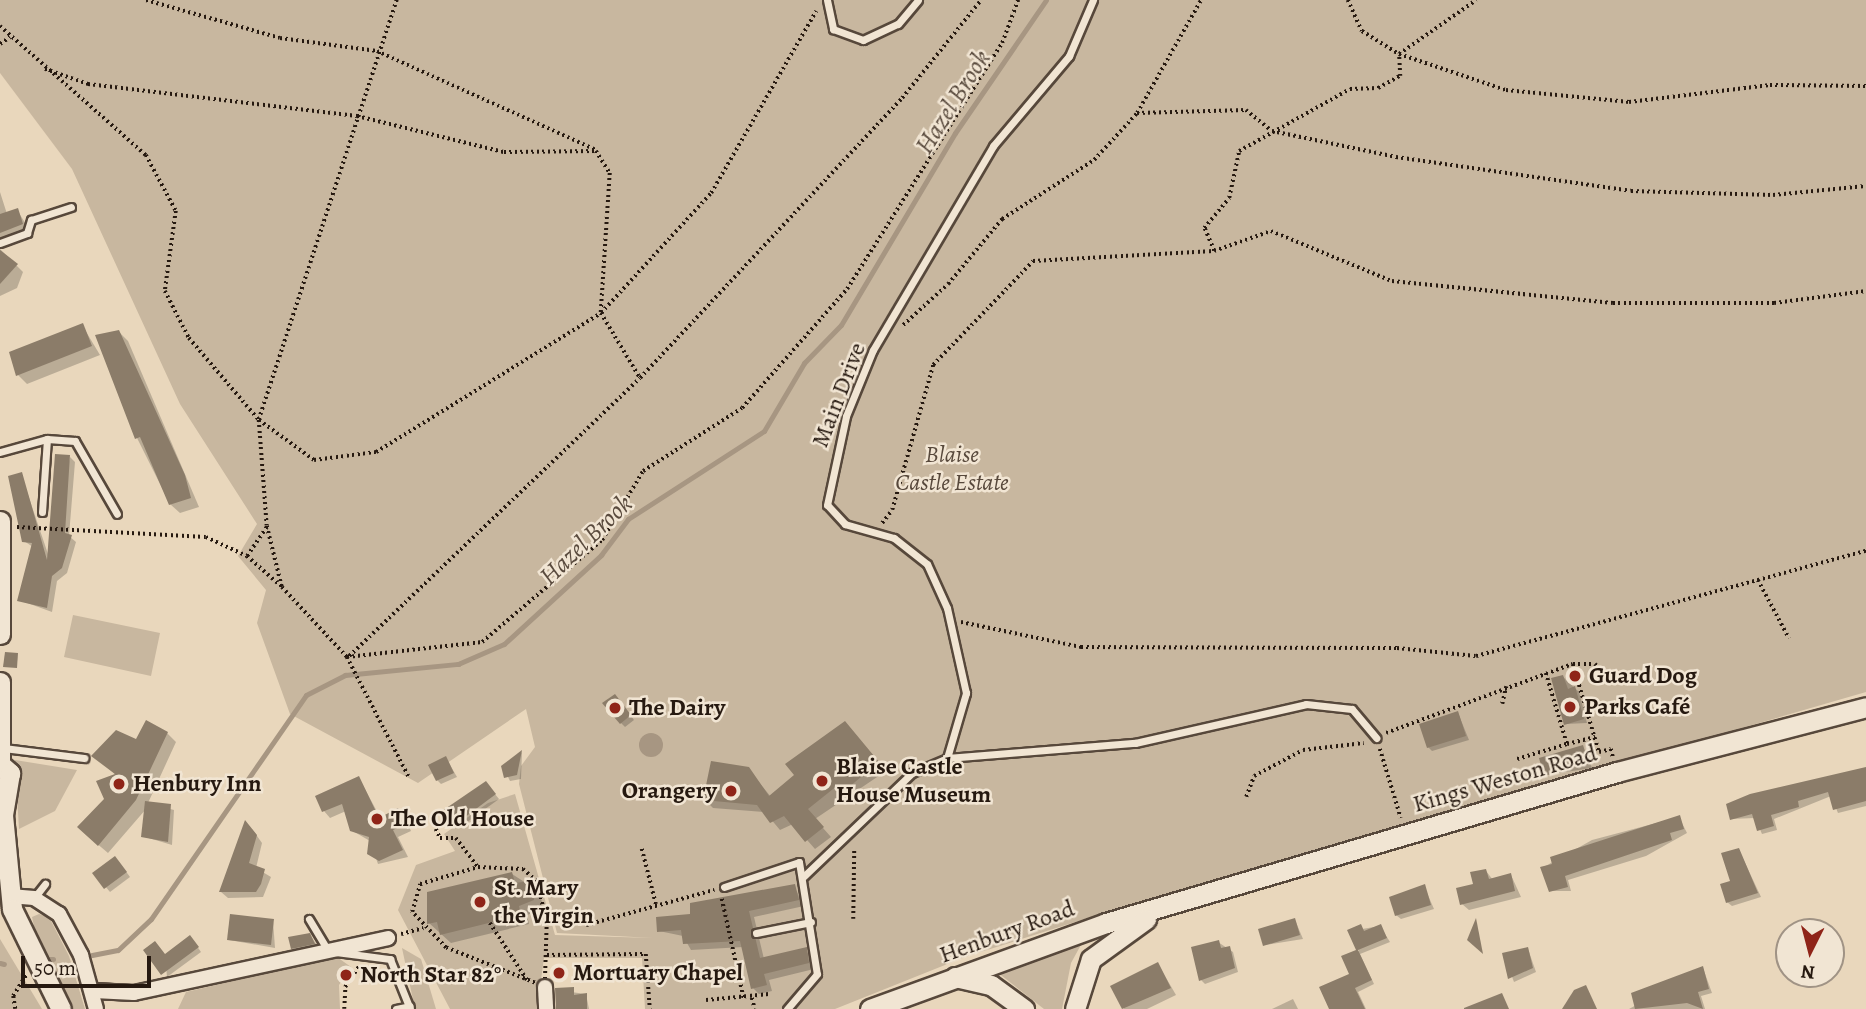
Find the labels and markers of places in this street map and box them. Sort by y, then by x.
place label: Guard Dog [1589,662,1697,690]
marker: Guard Dog [1567,668,1583,684]
place label: Parks Café [1584,693,1690,721]
place label: The Dairy [629,694,725,722]
marker: Parks Café [1562,699,1578,715]
marker: The Dairy [607,700,623,716]
place label: Blaise Castle House Museum [836,753,991,809]
place label: Henbury Inn [133,770,262,798]
marker: Blaise Castle House Museum [814,773,830,789]
marker: Henbury Inn [111,776,127,792]
place label: Orangery [622,777,717,805]
marker: Orangery [723,783,739,799]
place label: The Old House [391,805,534,833]
marker: The Old House [369,811,385,827]
place label: St. Mary the Virgin [494,874,594,930]
marker: St. Mary the Virgin [472,894,488,910]
place label: Mortuary Chapel [573,959,743,987]
place label: North Star 82° [360,961,501,989]
marker: Mortuary Chapel [551,965,567,981]
marker: North Star 82° [338,967,354,983]

